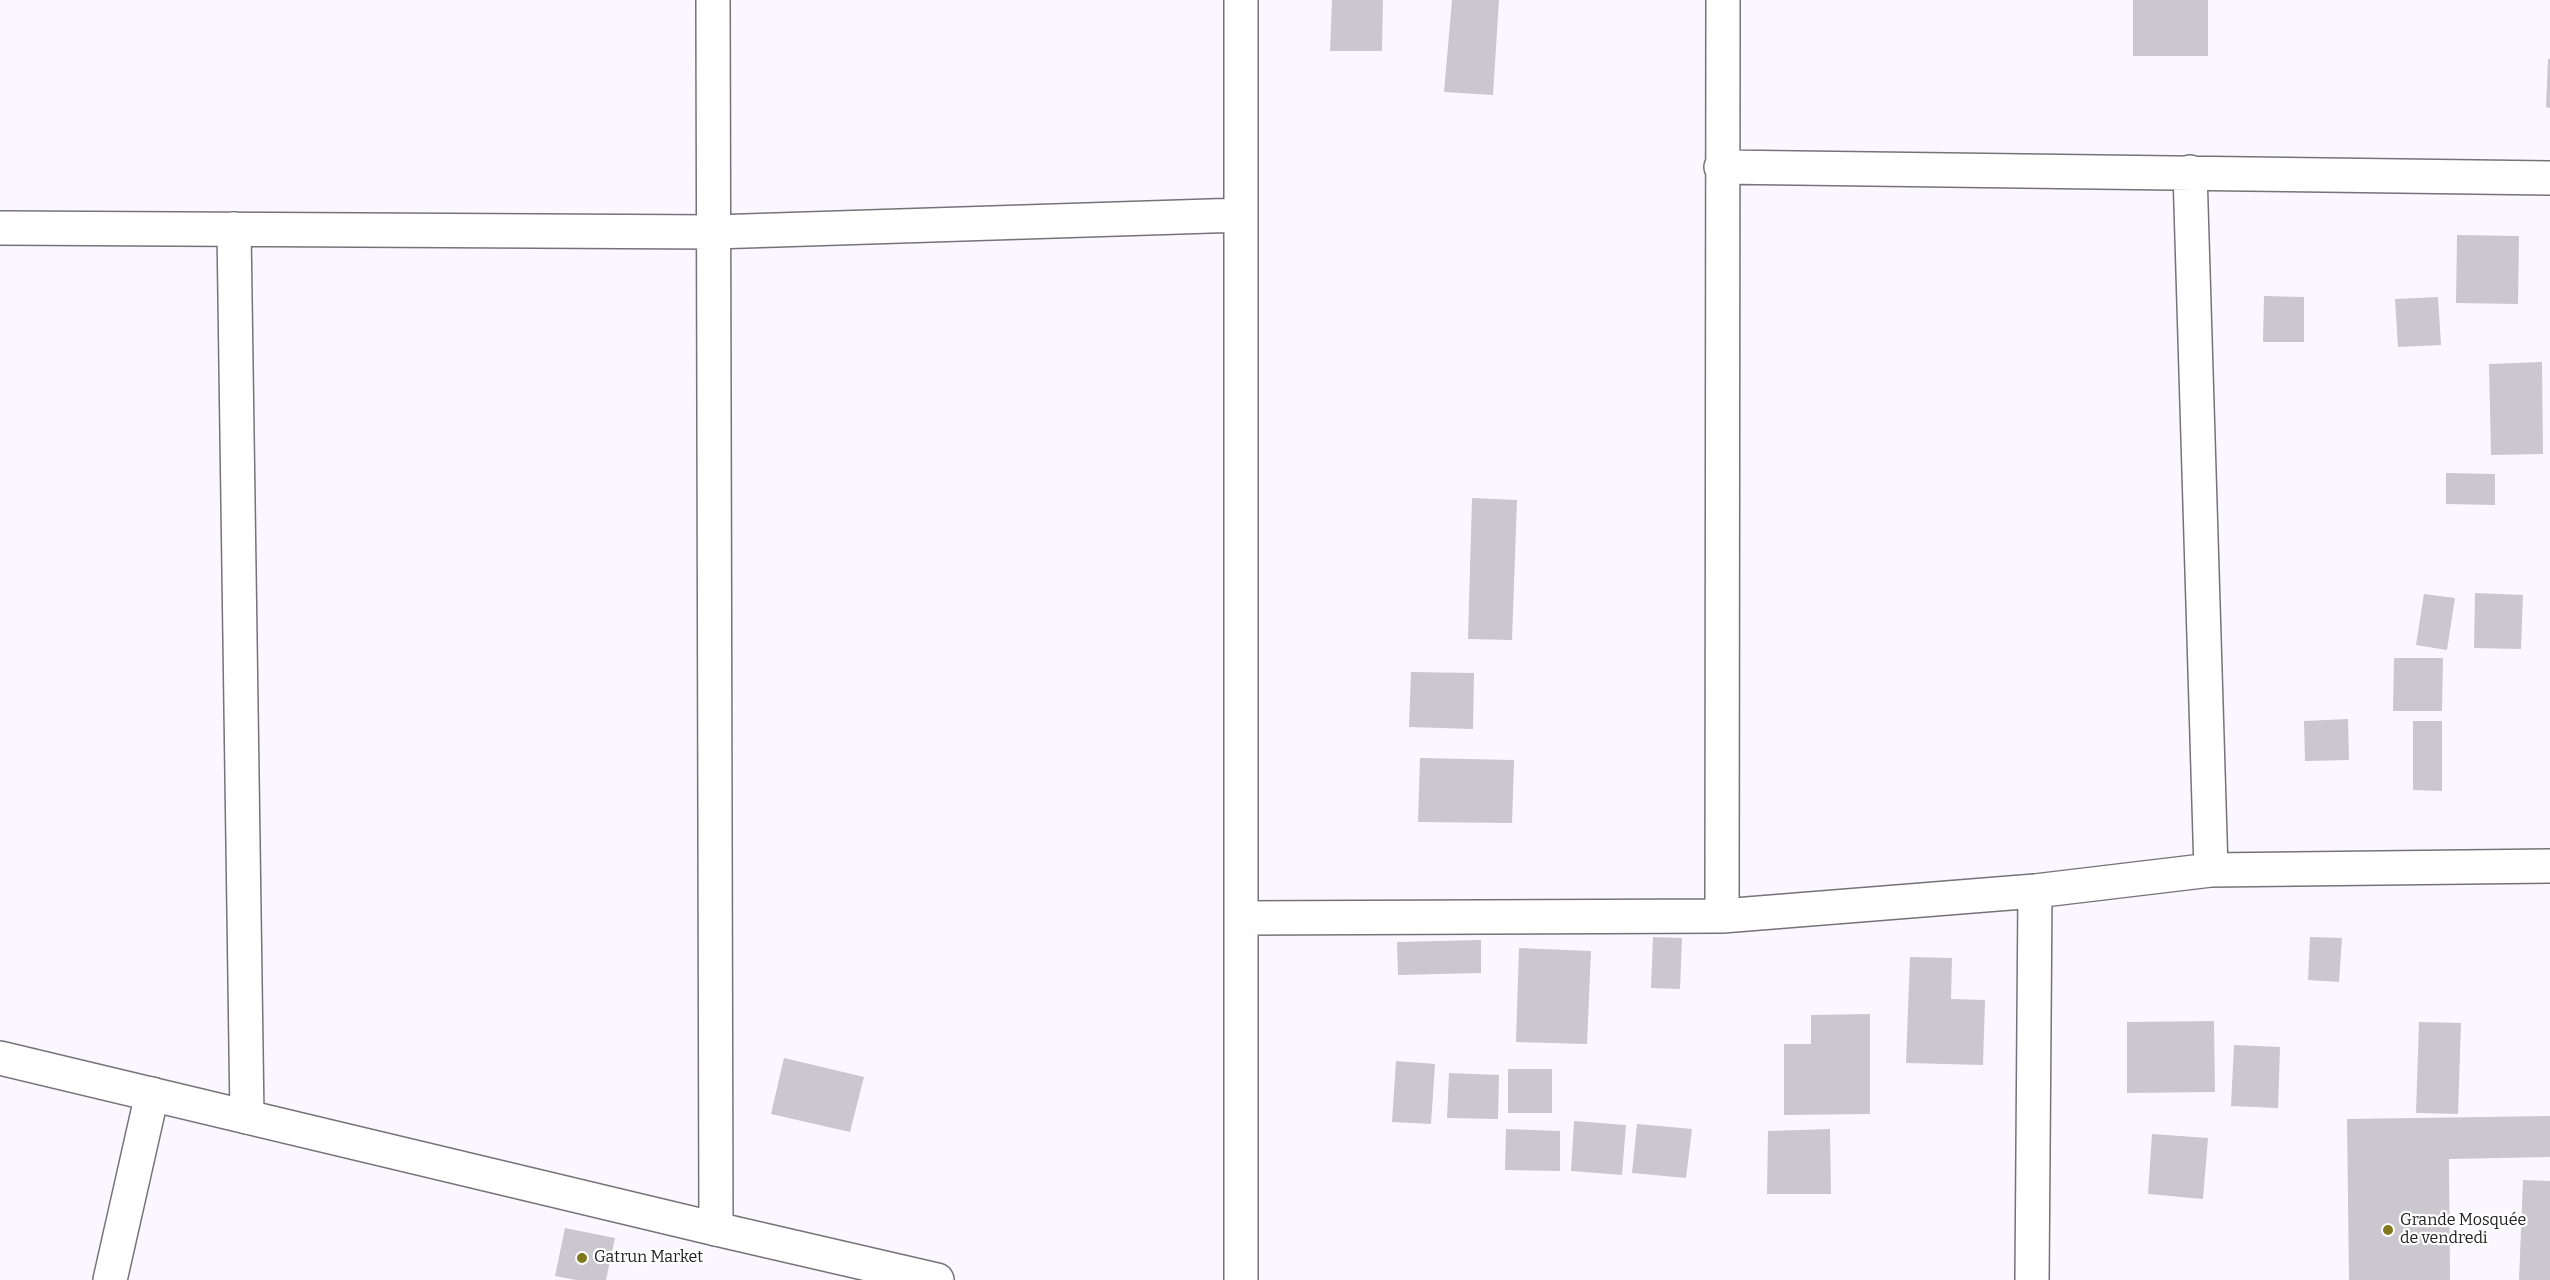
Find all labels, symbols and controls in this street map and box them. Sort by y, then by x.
place label: Grande Mosquée de vendredi [2400,1211,2526,1249]
marker: Grande Mosquée de vendredi [2381,1223,2395,1237]
place label: Gatrun Market [594,1248,703,1268]
marker: Gatrun Market [575,1251,589,1265]

